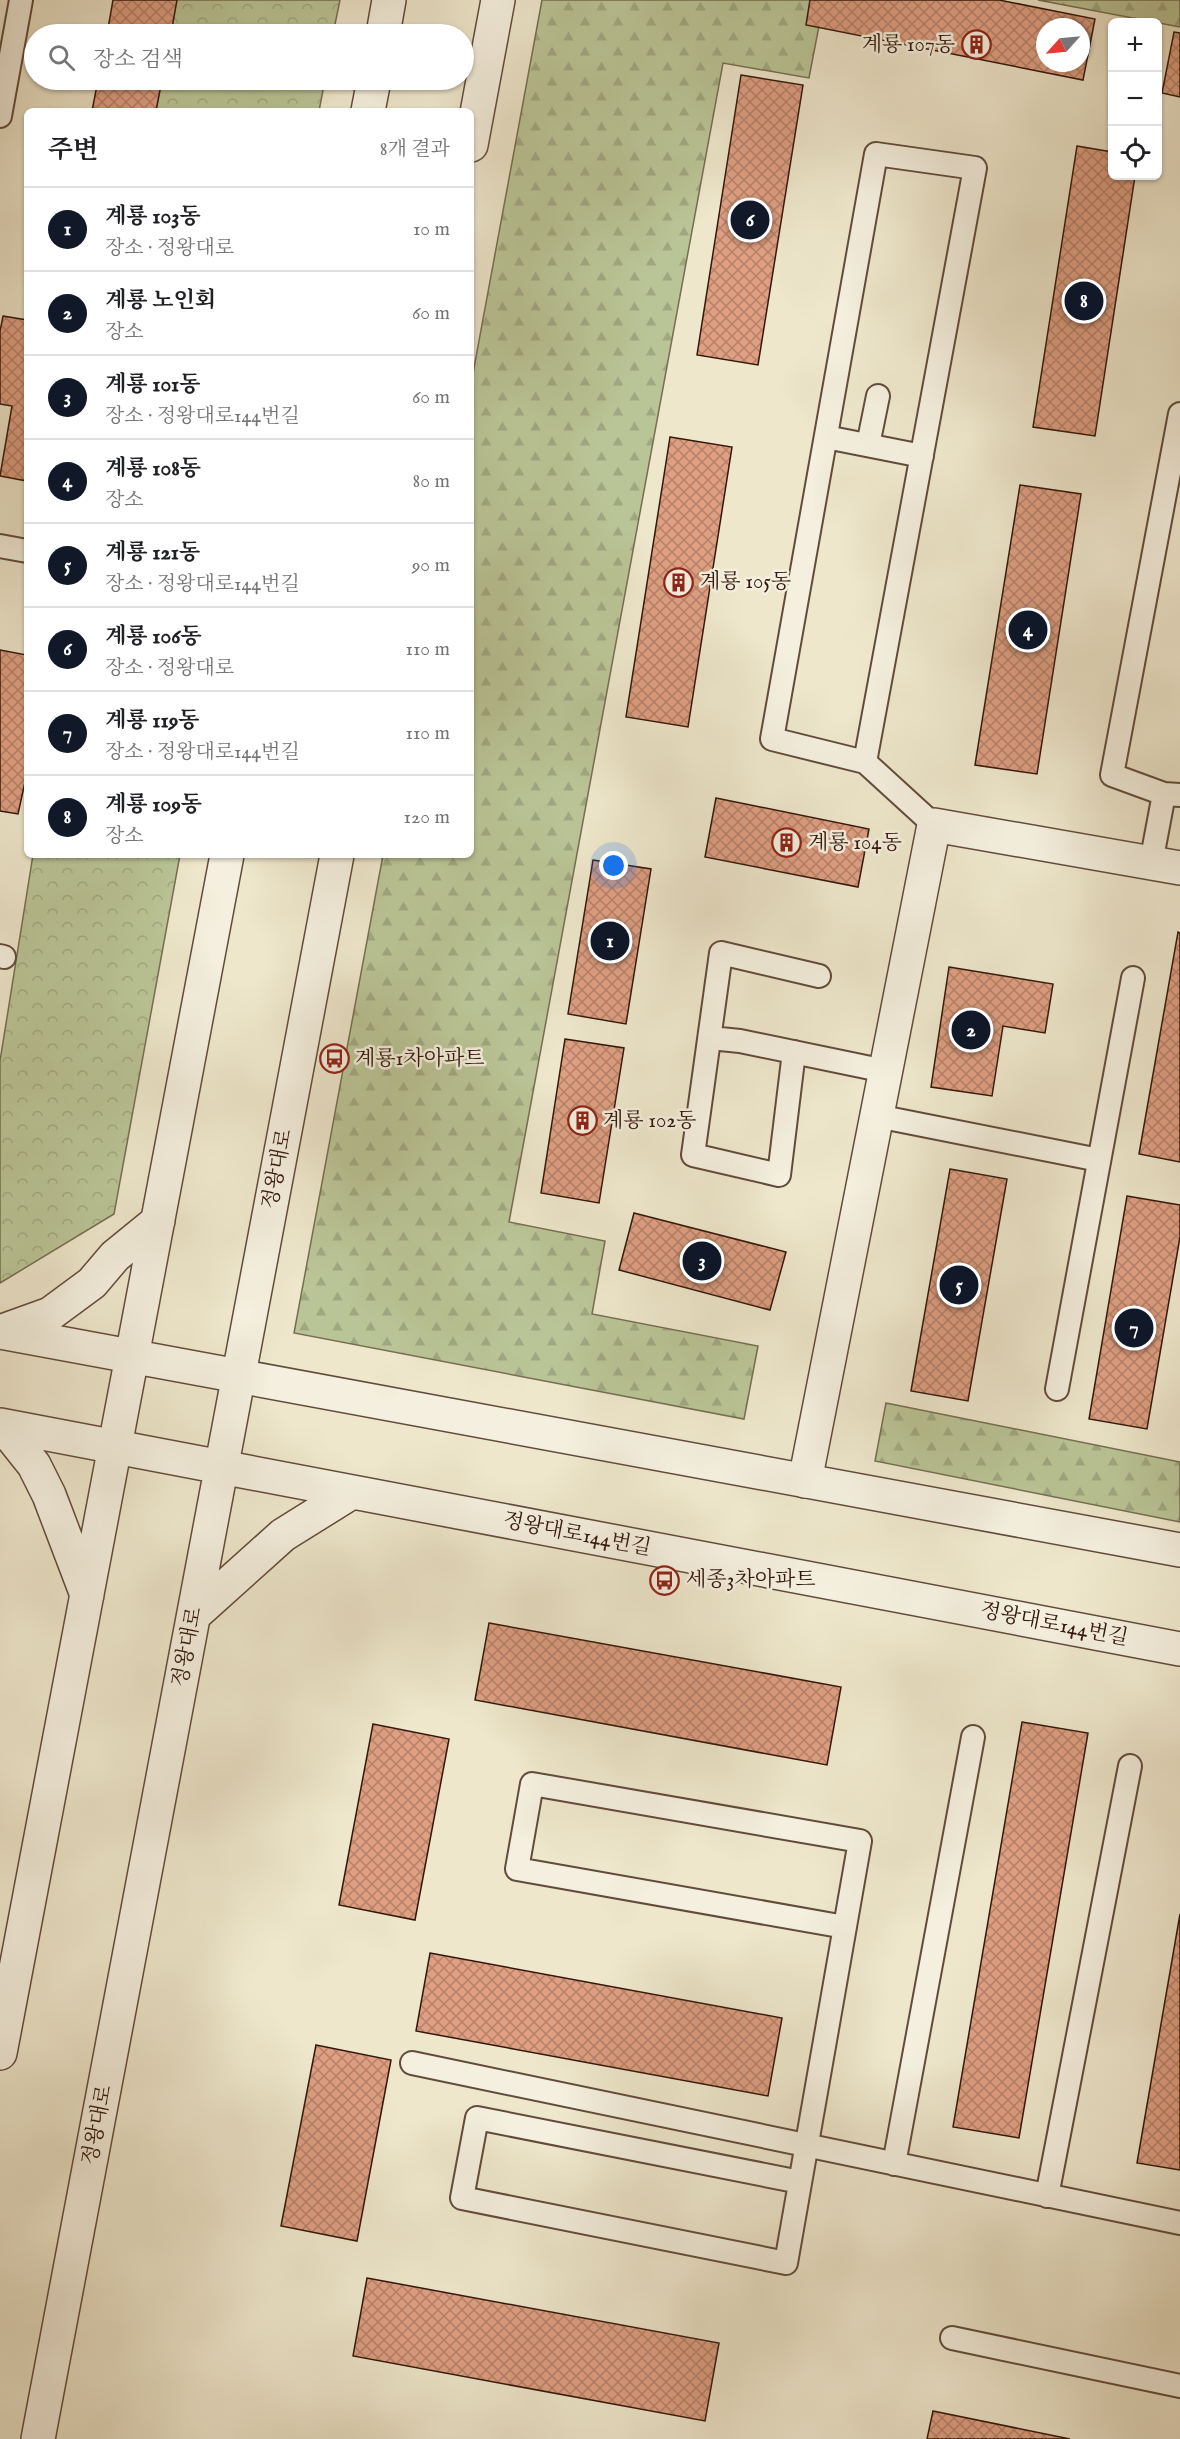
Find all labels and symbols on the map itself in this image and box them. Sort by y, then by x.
north arrow [1036,18,1090,72]
building icon: 계룡 107동 [960,29,992,61]
place label: 계룡 107동 [862,32,955,59]
pin: 6 [730,198,770,242]
pin: 8 [1064,278,1104,324]
building icon: 계룡 105동 [663,566,695,598]
place label: 계룡 105동 [700,569,791,596]
pin: 4 [1008,608,1048,652]
building icon: 계룡 104동 [771,827,803,859]
place label: 계룡 104동 [808,830,902,857]
your location [599,851,628,880]
pin: 1 [590,918,630,964]
pin: 2 [952,1008,990,1052]
bus stop icon: 계룡1차아파트 [318,1043,350,1075]
place label: 계룡1차아파트 [355,1046,485,1073]
building icon: 계룡 102동 [566,1105,598,1137]
place label: 계룡 102동 [603,1108,696,1135]
street label: 정왕대로 [257,1127,299,1211]
pin: 3 [682,1238,722,1284]
pin: 5 [940,1262,978,1308]
pin: 7 [1114,1306,1154,1350]
street label: 정왕대로144번길 [501,1507,653,1563]
bus stop icon: 세종3차아파트 [649,1564,681,1596]
place label: 세종3차아파트 [686,1567,816,1594]
street label: 정왕대로144번길 [978,1597,1130,1653]
street label: 정왕대로 [167,1605,209,1689]
street label: 정왕대로 [77,2083,119,2167]

